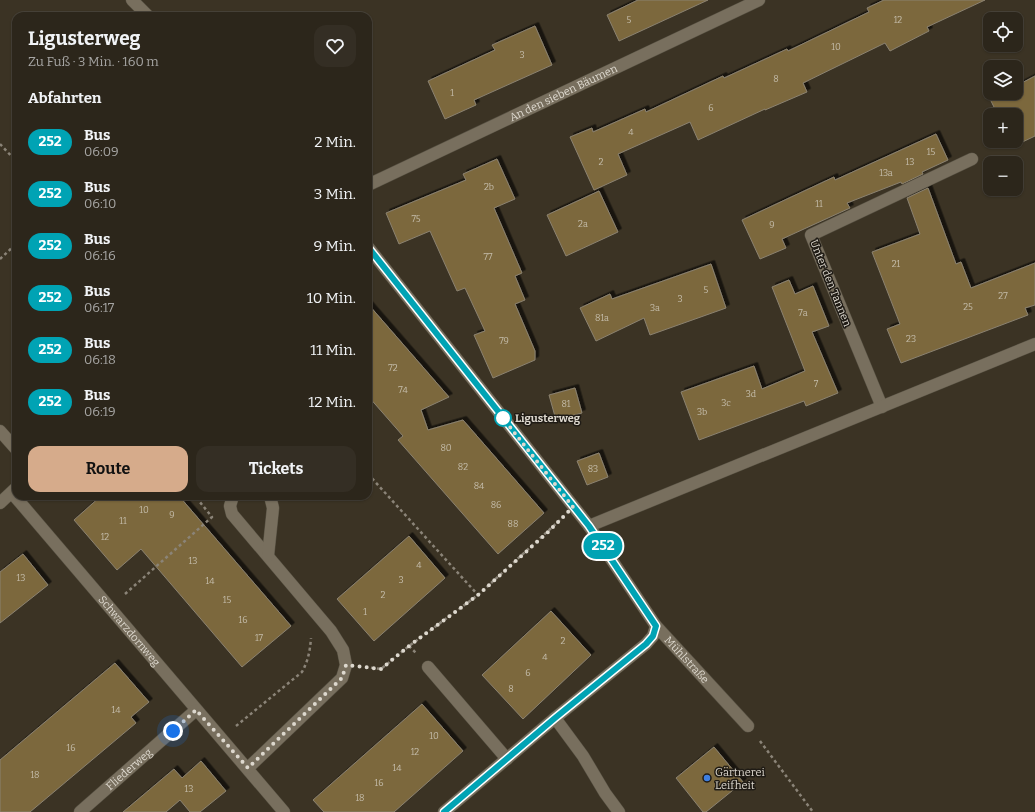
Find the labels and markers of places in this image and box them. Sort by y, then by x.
marker: Ligusterweg [494,409,512,427]
place label: Ligusterweg [515,412,581,425]
place label: Gärtnerei Leifheit [715,766,765,792]
marker: Gärtnerei Leifheit [702,773,712,783]

